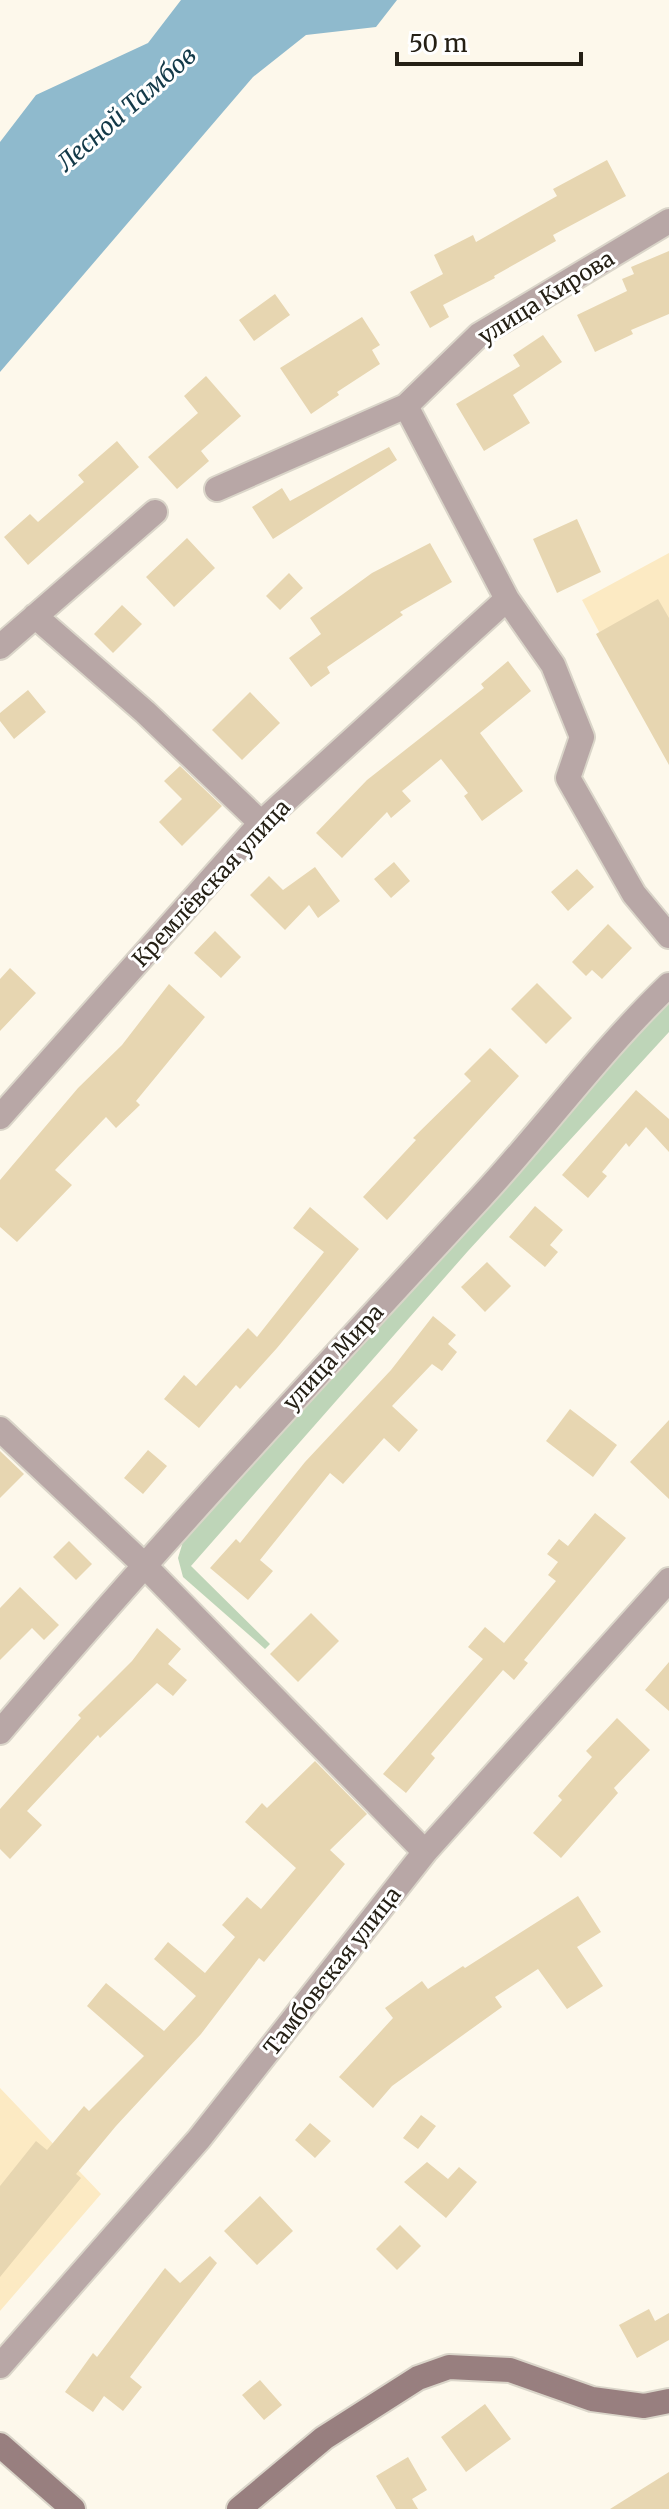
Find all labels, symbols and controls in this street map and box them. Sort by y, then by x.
scale bar [397,16,581,66]
text: 50 m [409,28,468,59]
water label: Лесной Тамбов [50,39,203,178]
street label: улица Кирова [473,244,619,350]
street label: Кремлёвская улица [126,793,296,973]
street label: улица Мира [277,1298,389,1416]
street label: Тамбовская улица [257,1881,407,2061]

